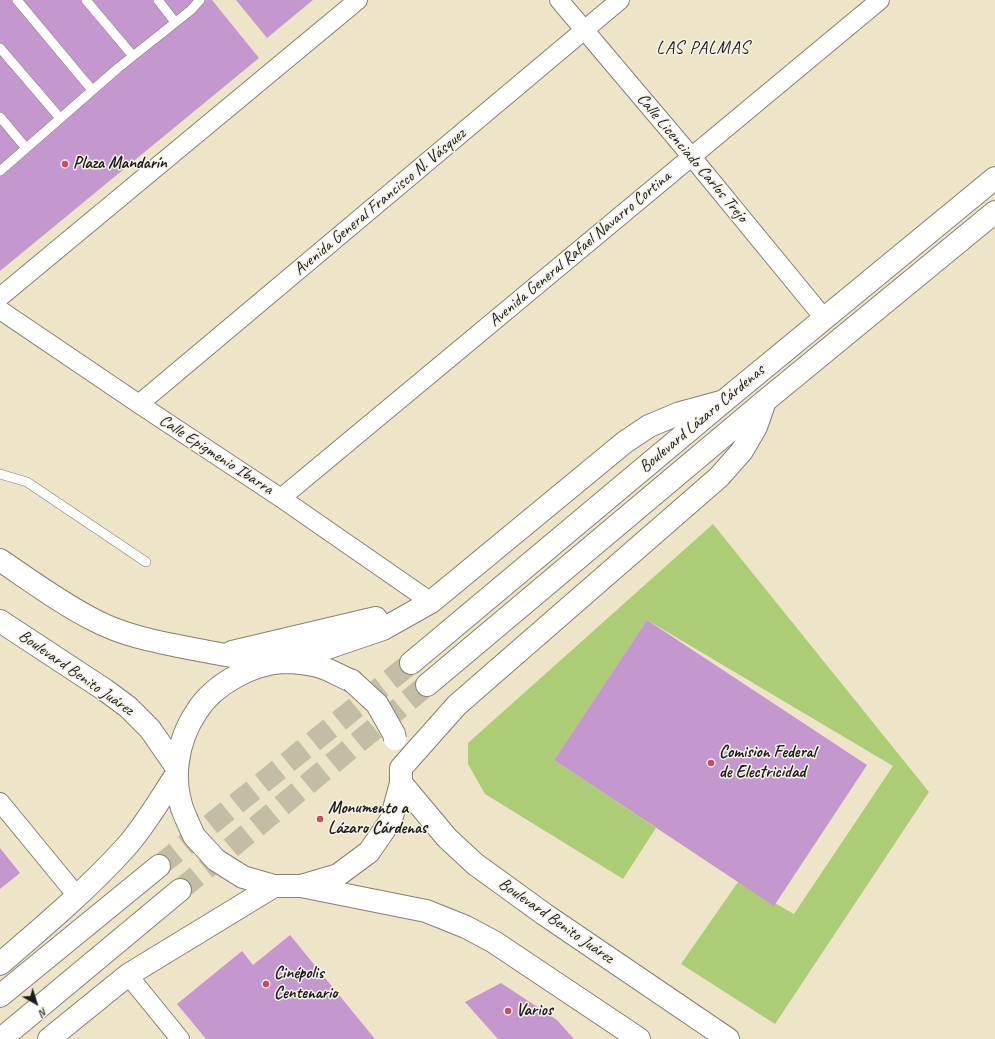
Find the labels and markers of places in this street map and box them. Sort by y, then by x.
place label: Plaza Mandarín [73,154,167,174]
marker: Plaza Mandarín [60,159,70,169]
place label: Comision Federal de Electricidad [719,743,816,783]
marker: Comision Federal de Electricidad [706,758,716,768]
place label: Monumento a Lázaro Cárdenas [328,799,427,839]
marker: Monumento a Lázaro Cárdenas [315,814,325,824]
place label: Cinépolis Centenario [274,964,338,1004]
marker: Cinépolis Centenario [261,979,271,989]
place label: Varios [516,1001,553,1021]
marker: Varios [503,1006,513,1016]

